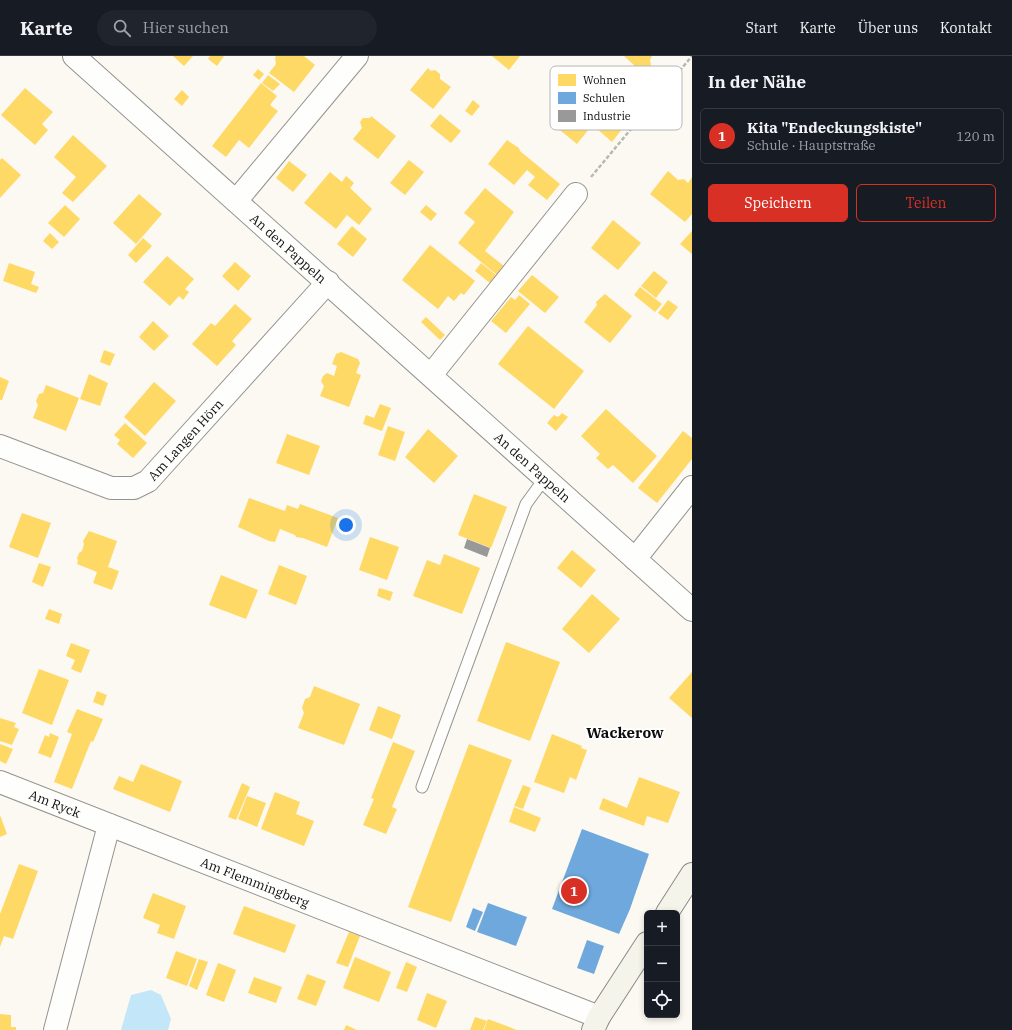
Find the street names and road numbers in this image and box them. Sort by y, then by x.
street label: An den Pappeln [246,210,330,287]
street label: Am Langen Hörn [144,396,227,484]
street label: An den Pappeln [491,429,574,506]
street label: Am Ryck [26,786,83,822]
street label: Am Flemmingberg [198,854,312,912]

